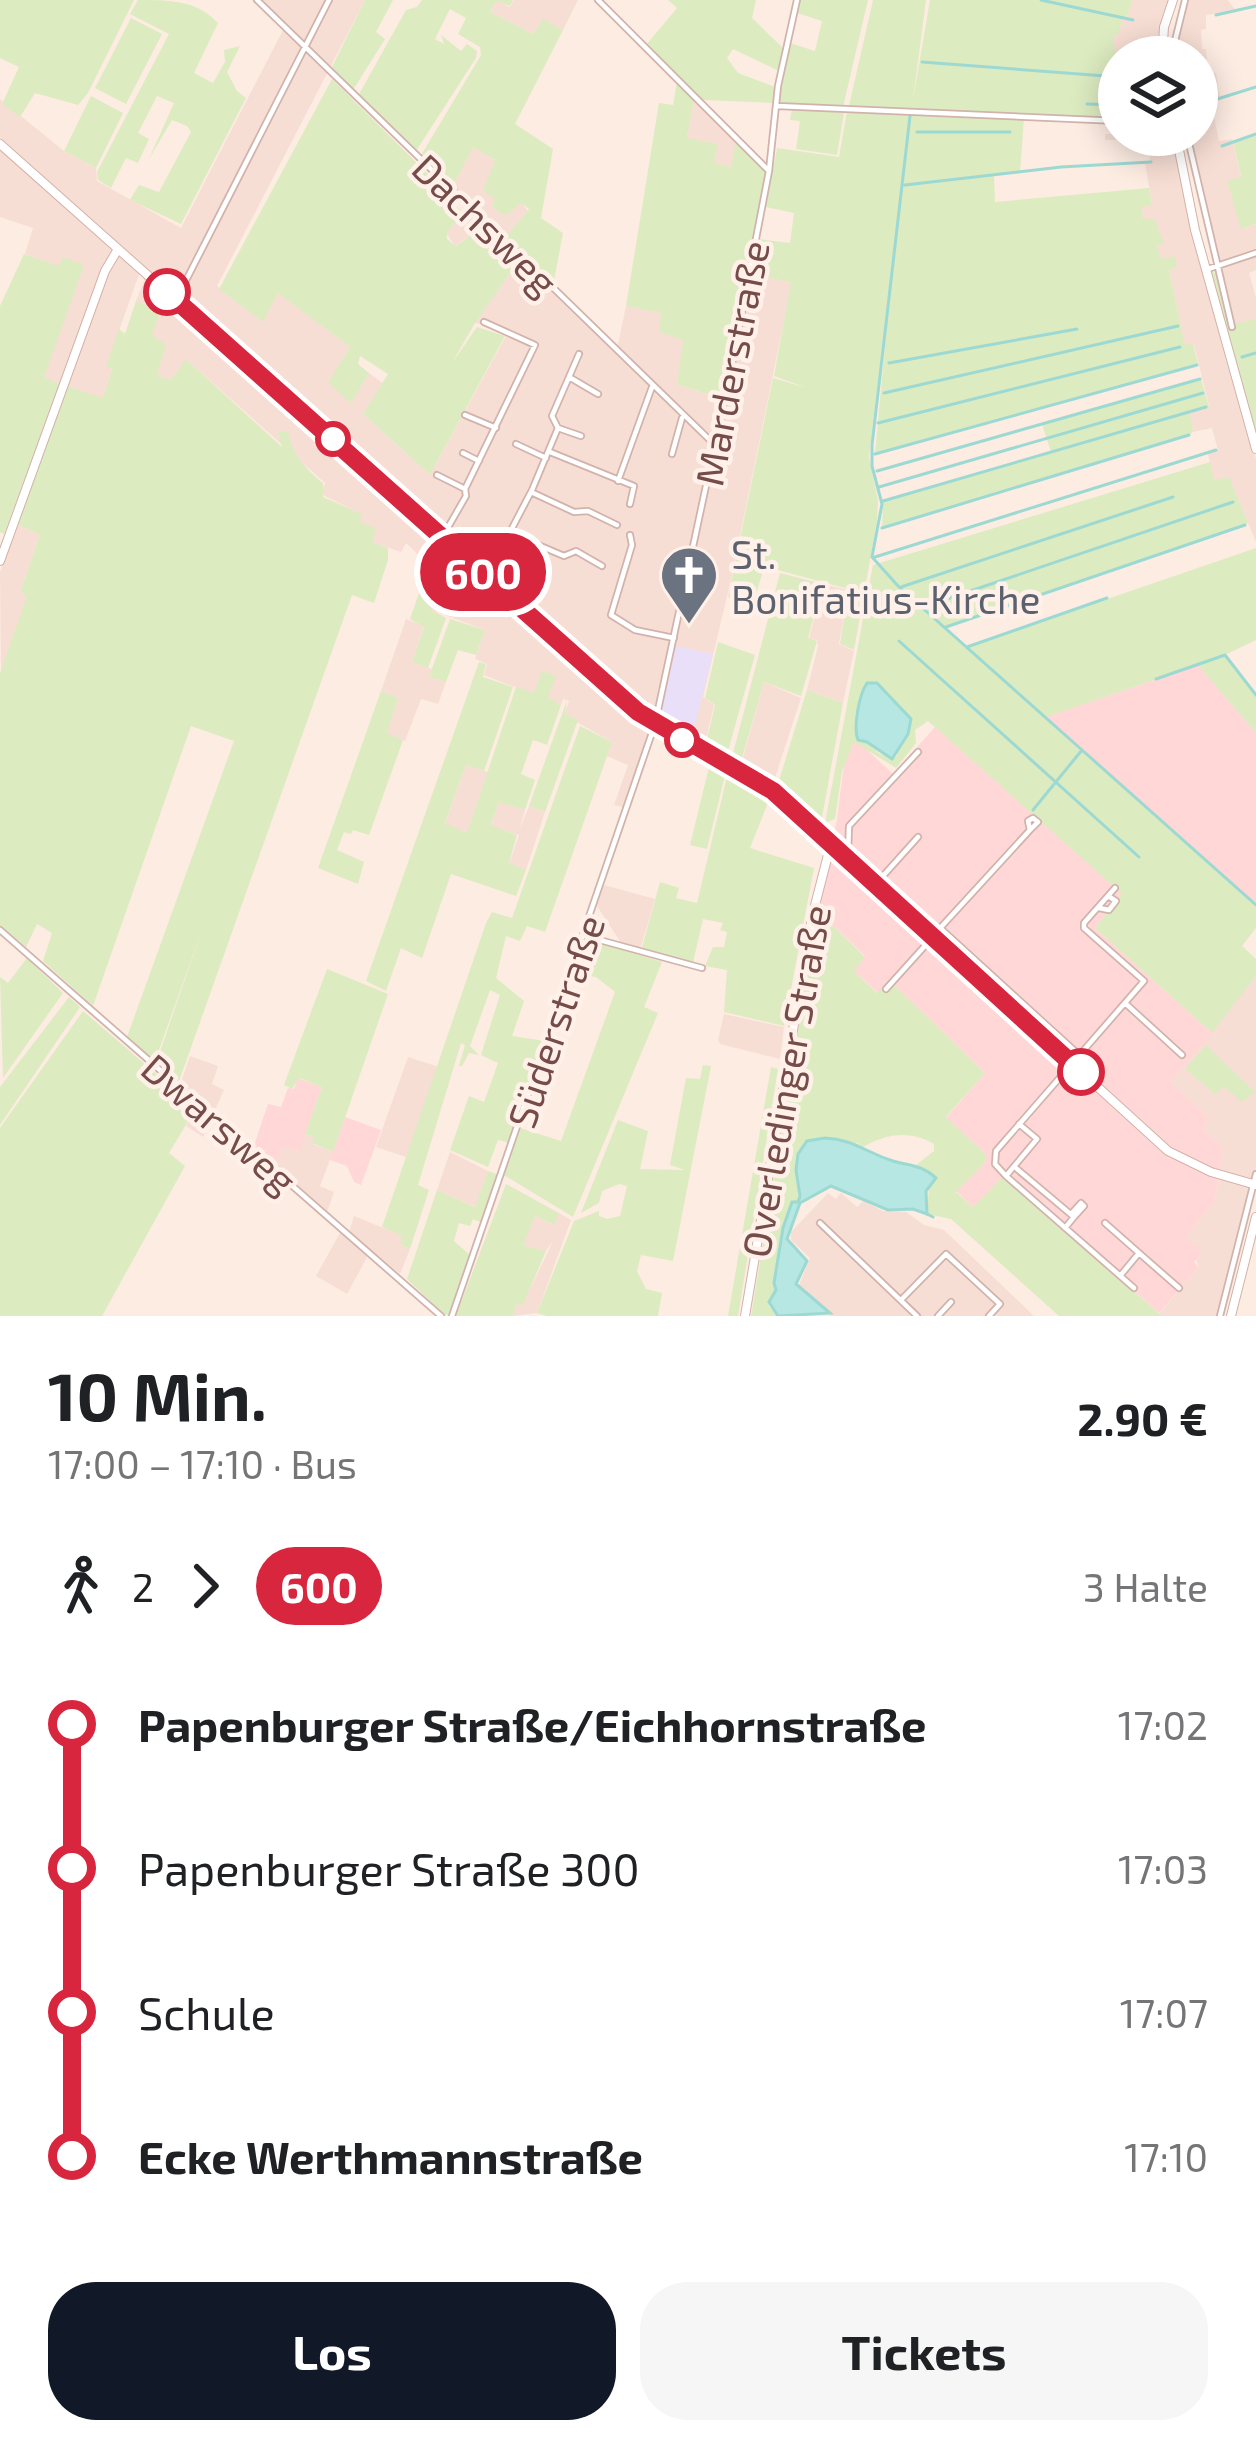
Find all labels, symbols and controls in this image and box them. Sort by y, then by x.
map controls [1098,36,1218,156]
button: layers [1098,36,1218,156]
street label: Dachsweg [404,143,568,305]
street label: Marderstraße [684,236,778,490]
unlabelled marker [145,270,189,314]
unlabelled marker [317,423,349,455]
place label: St. Bonifatius-Kirche [731,530,1041,622]
line badge: 600 [414,533,552,611]
church icon: St. Bonifatius-Kirche [658,544,720,626]
text: 600 [444,547,522,597]
unlabelled marker [666,724,698,756]
street label: Overledinger Straße [731,901,839,1261]
street label: Süderstraße [497,908,613,1134]
street label: Dwarsweg [133,1043,307,1203]
unlabelled marker [1059,1050,1103,1094]
text: 10 Min. [48,1355,267,1434]
text: 2.90 € [1077,1391,1208,1445]
text: 17:00 – 17:10 · Bus [48,1440,357,1487]
icon: walk [48,1553,114,1619]
icon: forward [172,1553,238,1619]
text: 600 [280,1561,358,1611]
text: 2 [132,1563,154,1610]
text: 3 Halte [1083,1563,1208,1610]
text: Papenburger Straße/Eichhornstraße [138,1697,926,1751]
text: 17:02 [1118,1701,1208,1748]
text: Papenburger Straße 300 [138,1841,640,1895]
text: 17:03 [1118,1845,1208,1892]
text: Schule [138,1985,275,2039]
text: 17:07 [1120,1989,1208,2036]
text: Ecke Werthmannstraße [138,2129,643,2183]
text: 17:10 [1124,2133,1208,2180]
button: Los [48,2282,616,2420]
button: Tickets [640,2282,1208,2420]

